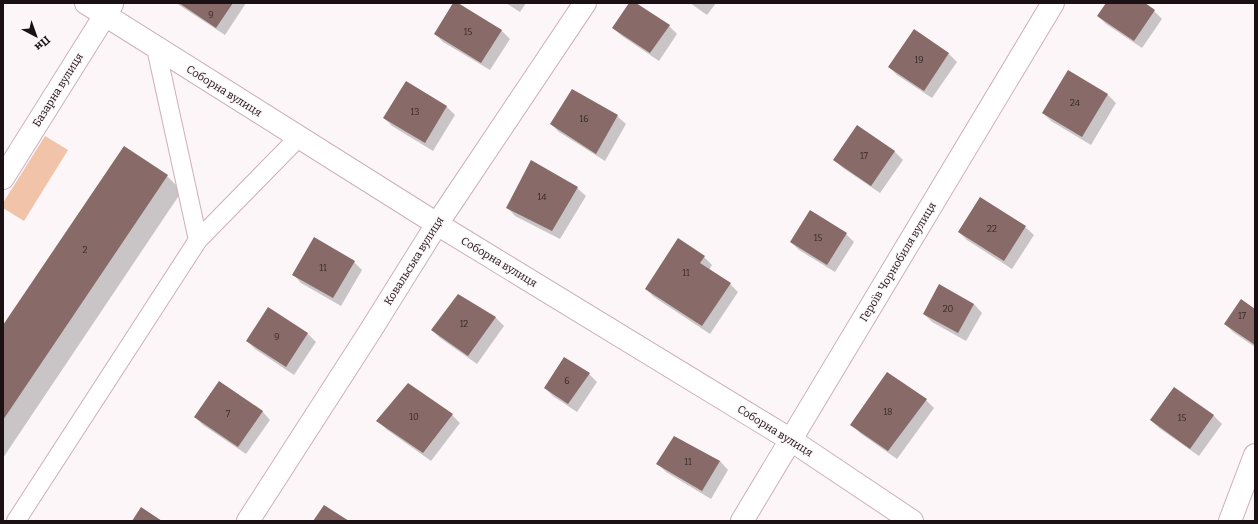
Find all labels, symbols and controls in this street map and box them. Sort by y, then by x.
house number: 9 [208,10,214,20]
north arrow [16,16,56,56]
house number: 15 [464,27,472,37]
text: Пн [32,33,52,54]
street label: Базарна вулиця [30,51,86,129]
house number: 19 [915,55,923,65]
street label: Соборна вулиця [184,63,264,119]
house number: 24 [1070,98,1081,108]
house number: 13 [411,107,419,117]
house number: 16 [580,114,588,124]
house number: 17 [860,151,869,161]
house number: 14 [538,192,547,202]
street label: Героїв Чорнобиля вулиця [857,200,939,324]
street label: Ковальська вулиця [381,214,447,308]
house number: 22 [987,224,997,234]
house number: 15 [814,233,822,243]
street label: Соборна вулиця [459,234,539,290]
house number: 2 [83,245,88,255]
house number: 11 [319,263,327,273]
house number: 11 [682,268,690,278]
house number: 20 [943,304,954,314]
house number: 17 [1238,311,1247,321]
house number: 12 [460,319,468,329]
house number: 9 [274,332,280,342]
house number: 6 [564,376,570,386]
street label: Соборна вулиця [735,403,815,459]
house number: 18 [883,407,893,417]
house number: 7 [226,409,231,419]
house number: 10 [409,412,419,422]
house number: 15 [1178,413,1186,423]
house number: 11 [684,457,692,467]

